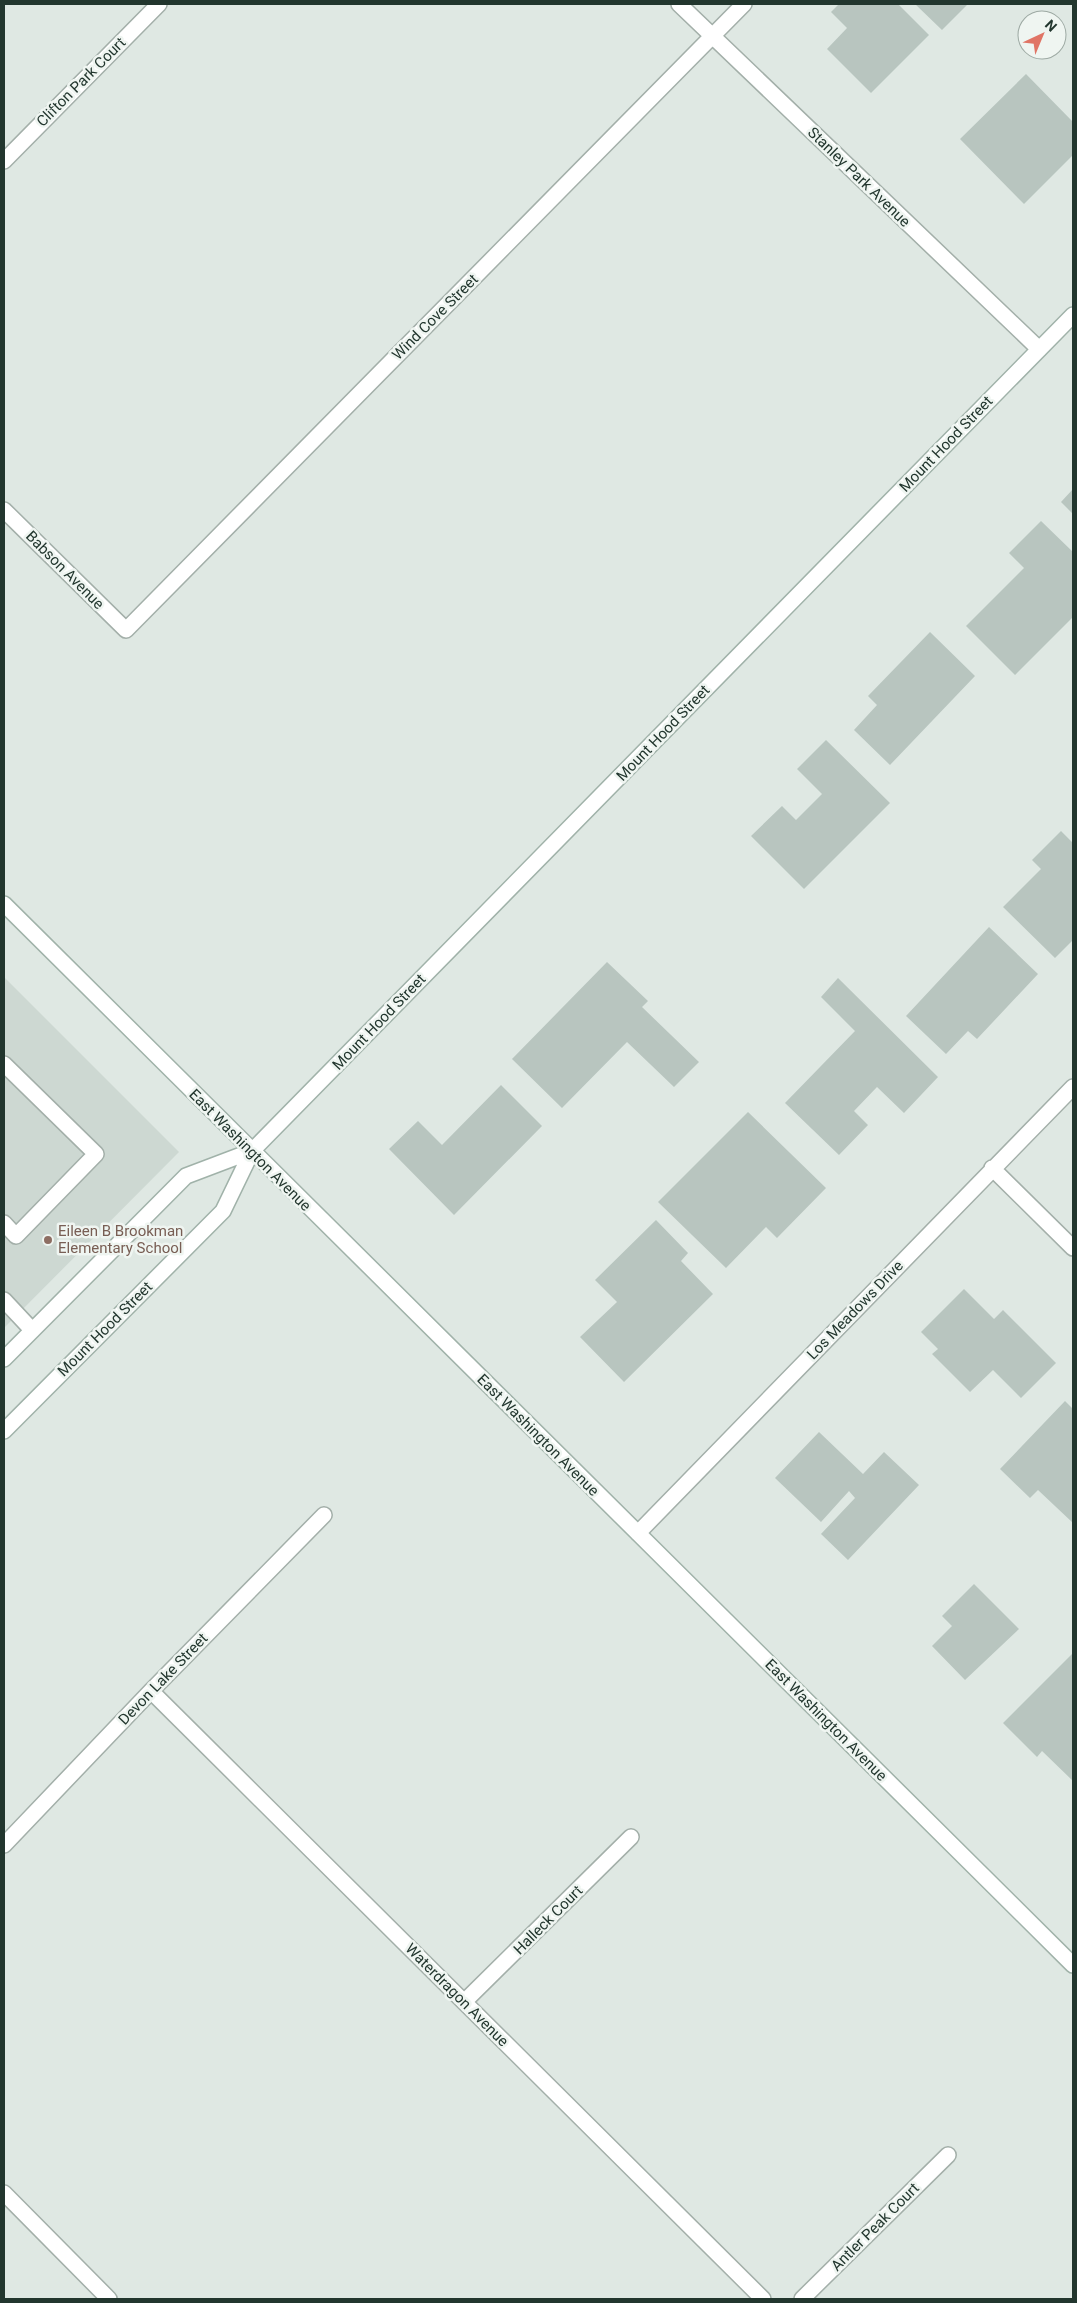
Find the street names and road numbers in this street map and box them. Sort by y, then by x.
street label: Clifton Park Court [33,34,129,130]
street label: Stanley Park Avenue [804,123,914,231]
street label: Wind Cove Street [388,270,482,364]
street label: Mount Hood Street [896,392,996,496]
street label: Babson Avenue [22,527,108,613]
street label: Mount Hood Street [613,681,713,785]
street label: Mount Hood Street [329,970,429,1074]
street label: East Washington Avenue [185,1085,315,1215]
street label: Los Meadows Drive [803,1257,907,1363]
street label: Mount Hood Street [54,1278,156,1380]
street label: East Washington Avenue [473,1370,603,1500]
street label: Devon Lake Street [115,1629,211,1729]
street label: East Washington Avenue [761,1655,891,1785]
street label: Halleck Court [510,1882,586,1958]
street label: Waterdragon Avenue [402,1940,512,2050]
street label: Antler Peak Court [827,2179,923,2275]

